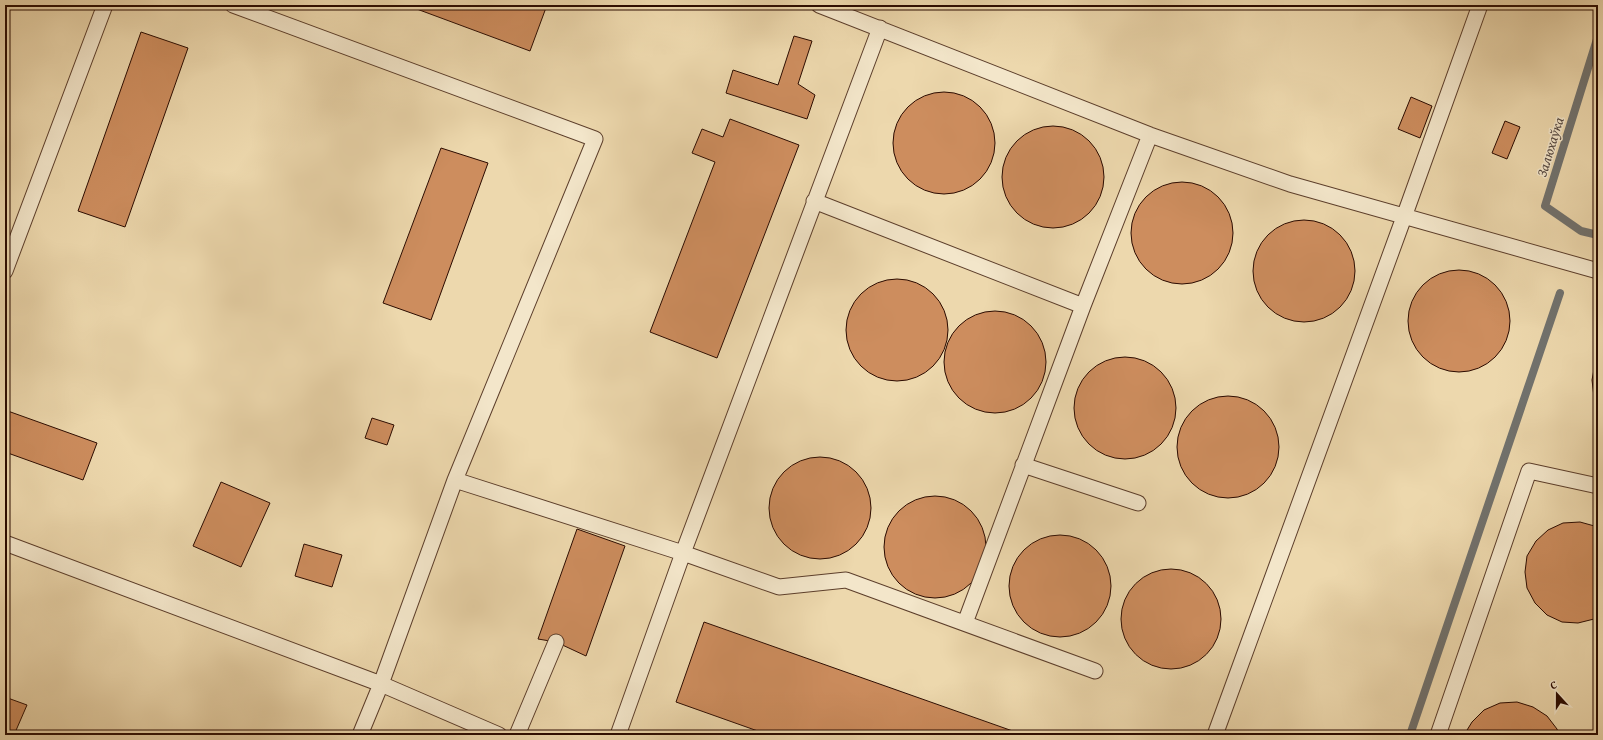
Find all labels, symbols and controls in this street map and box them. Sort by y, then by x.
water label: Залюхаўка [1531,114,1569,179]
north arrow [1537,674,1577,714]
text: С [1548,676,1559,693]

